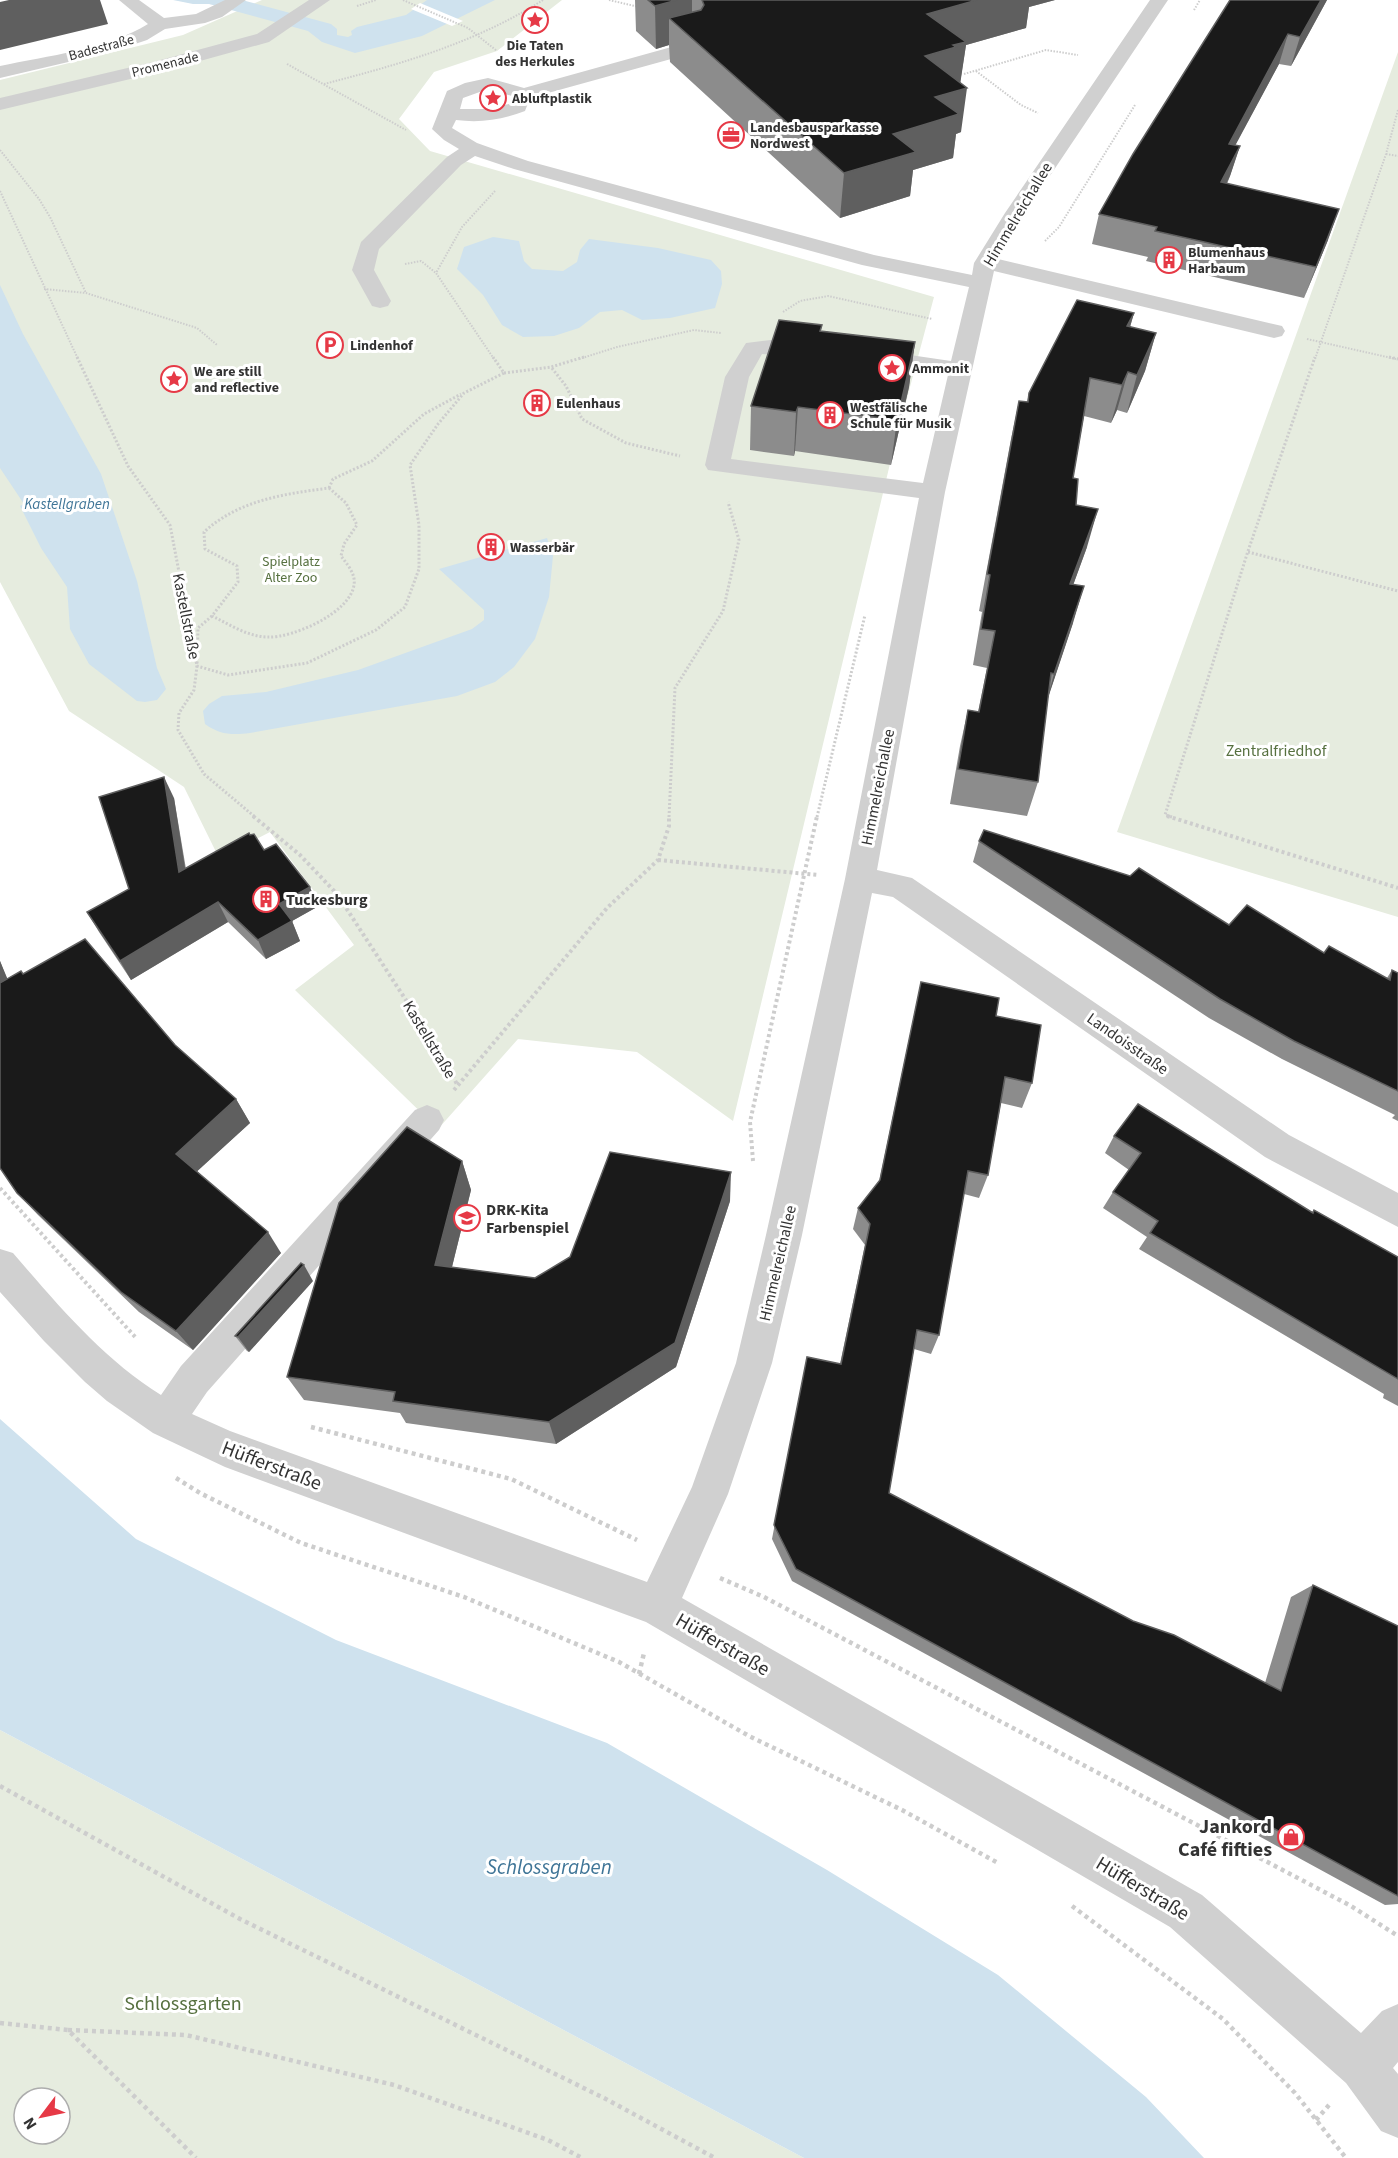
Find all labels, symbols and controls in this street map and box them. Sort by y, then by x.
place icon: Die Taten des Herkules [520,5,550,35]
street label: Badestraße [66,30,136,66]
place label: Die Taten des Herkules [495,36,575,72]
street label: Promenade [130,47,201,83]
place icon: Abluftplastik [478,83,508,113]
place label: Abluftplastik [511,89,592,109]
place label: Landesbausparkasse Nordwest [750,118,879,154]
office icon: Landesbausparkasse Nordwest [716,120,746,150]
street label: Himmelreichallee [978,158,1058,271]
place label: Blumenhaus Harbaum [1188,243,1265,279]
building icon: Blumenhaus Harbaum [1154,245,1184,275]
parking icon: Lindenhof [315,330,345,360]
place label: Lindenhof [350,336,414,356]
place icon: Ammonit [877,353,907,383]
place label: Ammonit [911,359,970,379]
place label: We are still and reflective [194,362,279,398]
place icon: We are still and reflective [159,364,189,394]
building icon: Eulenhaus [522,388,552,418]
place label: Eulenhaus [556,394,620,414]
place label: Westfälische Schule für Musik [850,398,952,434]
building icon: Westfälische Schule für Musik [815,400,845,430]
water label: Kastellgraben [24,494,110,515]
building icon: Wasserbär [476,532,506,562]
place label: Wasserbär [510,538,575,558]
park label: Spielplatz Alter Zoo [262,552,320,588]
street label: Kastellstraße [167,571,205,661]
street label: Himmelreichallee [856,727,900,847]
park label: Zentralfriedhof [1226,740,1328,762]
building icon: Tuckesburg [251,884,281,914]
place label: Tuckesburg [286,889,368,911]
street label: Kastellstraße [397,996,461,1083]
street label: Landoisstraße [1082,1008,1173,1080]
place label: DRK-Kita Farbenspiel [486,1199,569,1239]
school or university icon: DRK-Kita Farbenspiel [452,1203,482,1233]
street label: Himmelreichallee [754,1203,802,1323]
street label: Hüfferstraße [218,1434,326,1498]
street label: Hüfferstraße [670,1607,775,1683]
place label: Jankord Café fifties [1178,1813,1272,1864]
shop icon: Jankord Café fifties [1276,1822,1306,1852]
street label: Hüfferstraße [1090,1850,1195,1928]
water label: Schlossgraben [486,1852,612,1882]
park label: Schlossgarten [124,1990,242,2018]
north arrow [12,2086,72,2146]
text: N [18,2113,42,2134]

